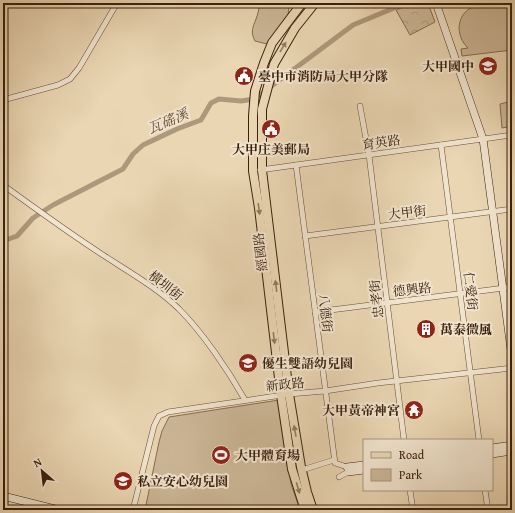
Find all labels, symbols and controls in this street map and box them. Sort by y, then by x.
one-way arrow [280,41,287,53]
school or university icon: 大甲國中 [477,55,499,77]
place label: 大甲國中 [422,57,474,76]
public building icon: 臺中市消防局大甲分隊 [233,65,255,87]
place label: 臺中市消防局大甲分隊 [258,67,388,86]
water label: 瓦磘溪 [145,103,193,138]
public building icon: 大甲庄美郵局 [260,118,282,140]
street label: 育英路 [360,130,402,155]
place label: 大甲庄美郵局 [232,140,310,159]
street label: 大甲街 [387,201,428,224]
one-way arrow [256,203,262,215]
street label: 經國路 [249,231,272,272]
street label: 橫圳街 [144,266,187,305]
street label: 仁愛街 [459,271,482,312]
street label: 忠孝街 [365,278,388,319]
street label: 德興路 [392,278,433,301]
one-way arrow [273,280,279,292]
street label: 八德街 [314,293,337,334]
building icon: 萬泰微風 [415,318,437,340]
place label: 萬泰微風 [440,320,492,339]
one-way arrow [271,332,277,344]
school or university icon: 優生雙語幼兒園 [237,352,259,374]
place label: 優生雙語幼兒園 [262,354,353,373]
street label: 新政路 [265,373,305,396]
temple icon: 大甲黃帝神宮 [403,399,425,421]
place label: 大甲黃帝神宮 [322,401,400,420]
one-way arrow [292,425,298,437]
legend [363,439,493,491]
sports icon: 大甲體育場 [210,444,232,466]
place label: 大甲體育場 [235,446,300,465]
text: Road [399,446,425,463]
north arrow [22,451,62,491]
text: N [30,453,45,471]
text: Park [399,466,423,483]
school or university icon: 私立安心幼兒園 [112,470,134,492]
place label: 私立安心幼兒園 [137,472,228,491]
one-way arrow [295,483,301,495]

